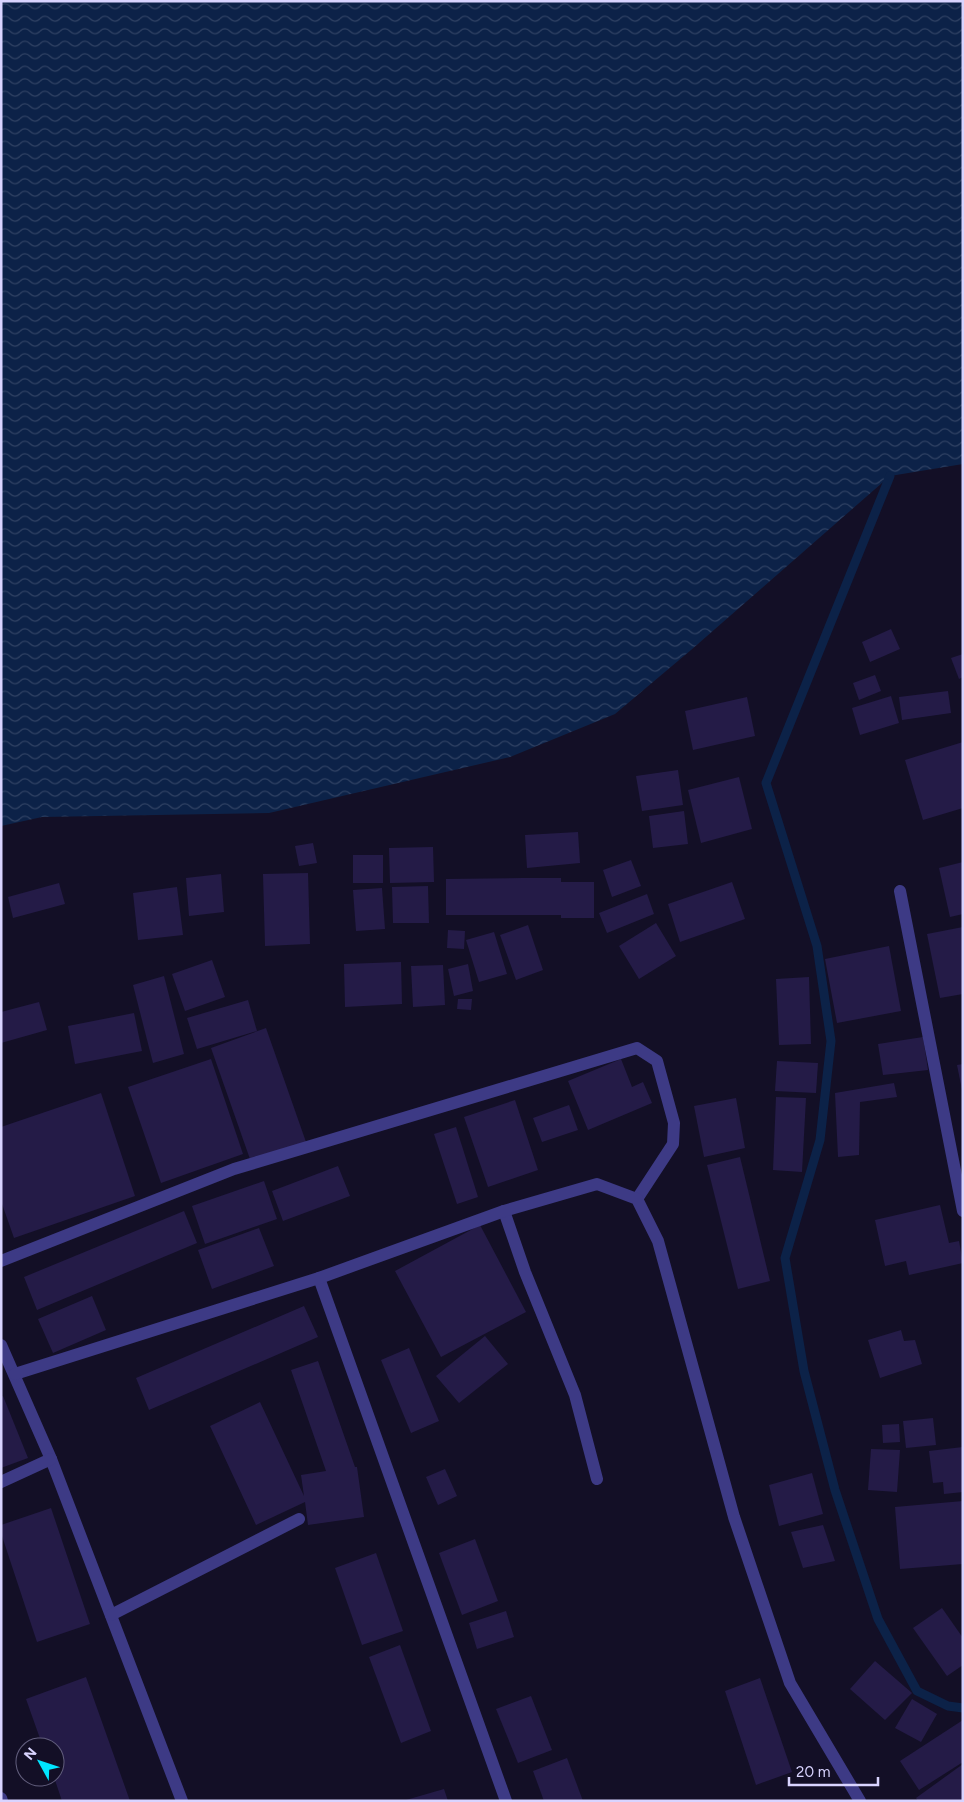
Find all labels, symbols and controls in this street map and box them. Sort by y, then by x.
north arrow [15,1737,65,1787]
text: N [20,1744,40,1764]
scale bar [789,1754,878,1786]
text: 20 m [796,1763,830,1781]

